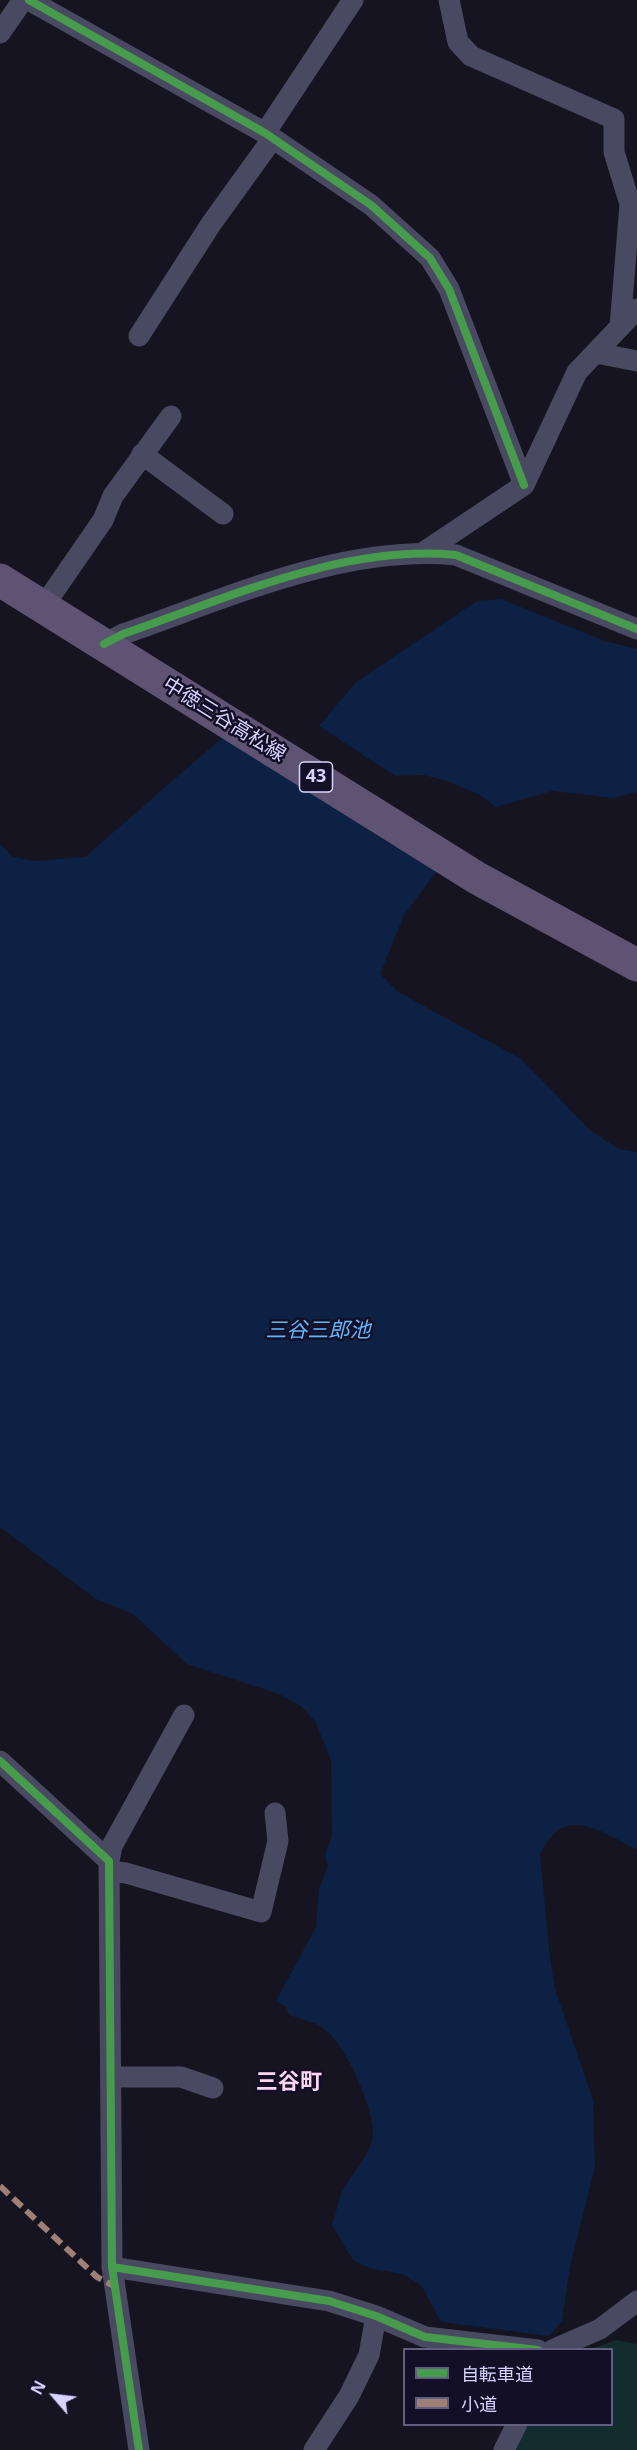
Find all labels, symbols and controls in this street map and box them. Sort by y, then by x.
street label: 中徳三谷高松線 [158,673,290,767]
road number: 43 [300,762,332,792]
water label: 三谷三郎池 [266,1318,370,1344]
district label: 三谷町 [256,2070,322,2096]
legend [403,2348,613,2426]
text: 自転車道 [461,2362,533,2386]
north arrow [24,2366,84,2426]
text: N [25,2377,51,2398]
text: 小道 [461,2392,497,2416]

